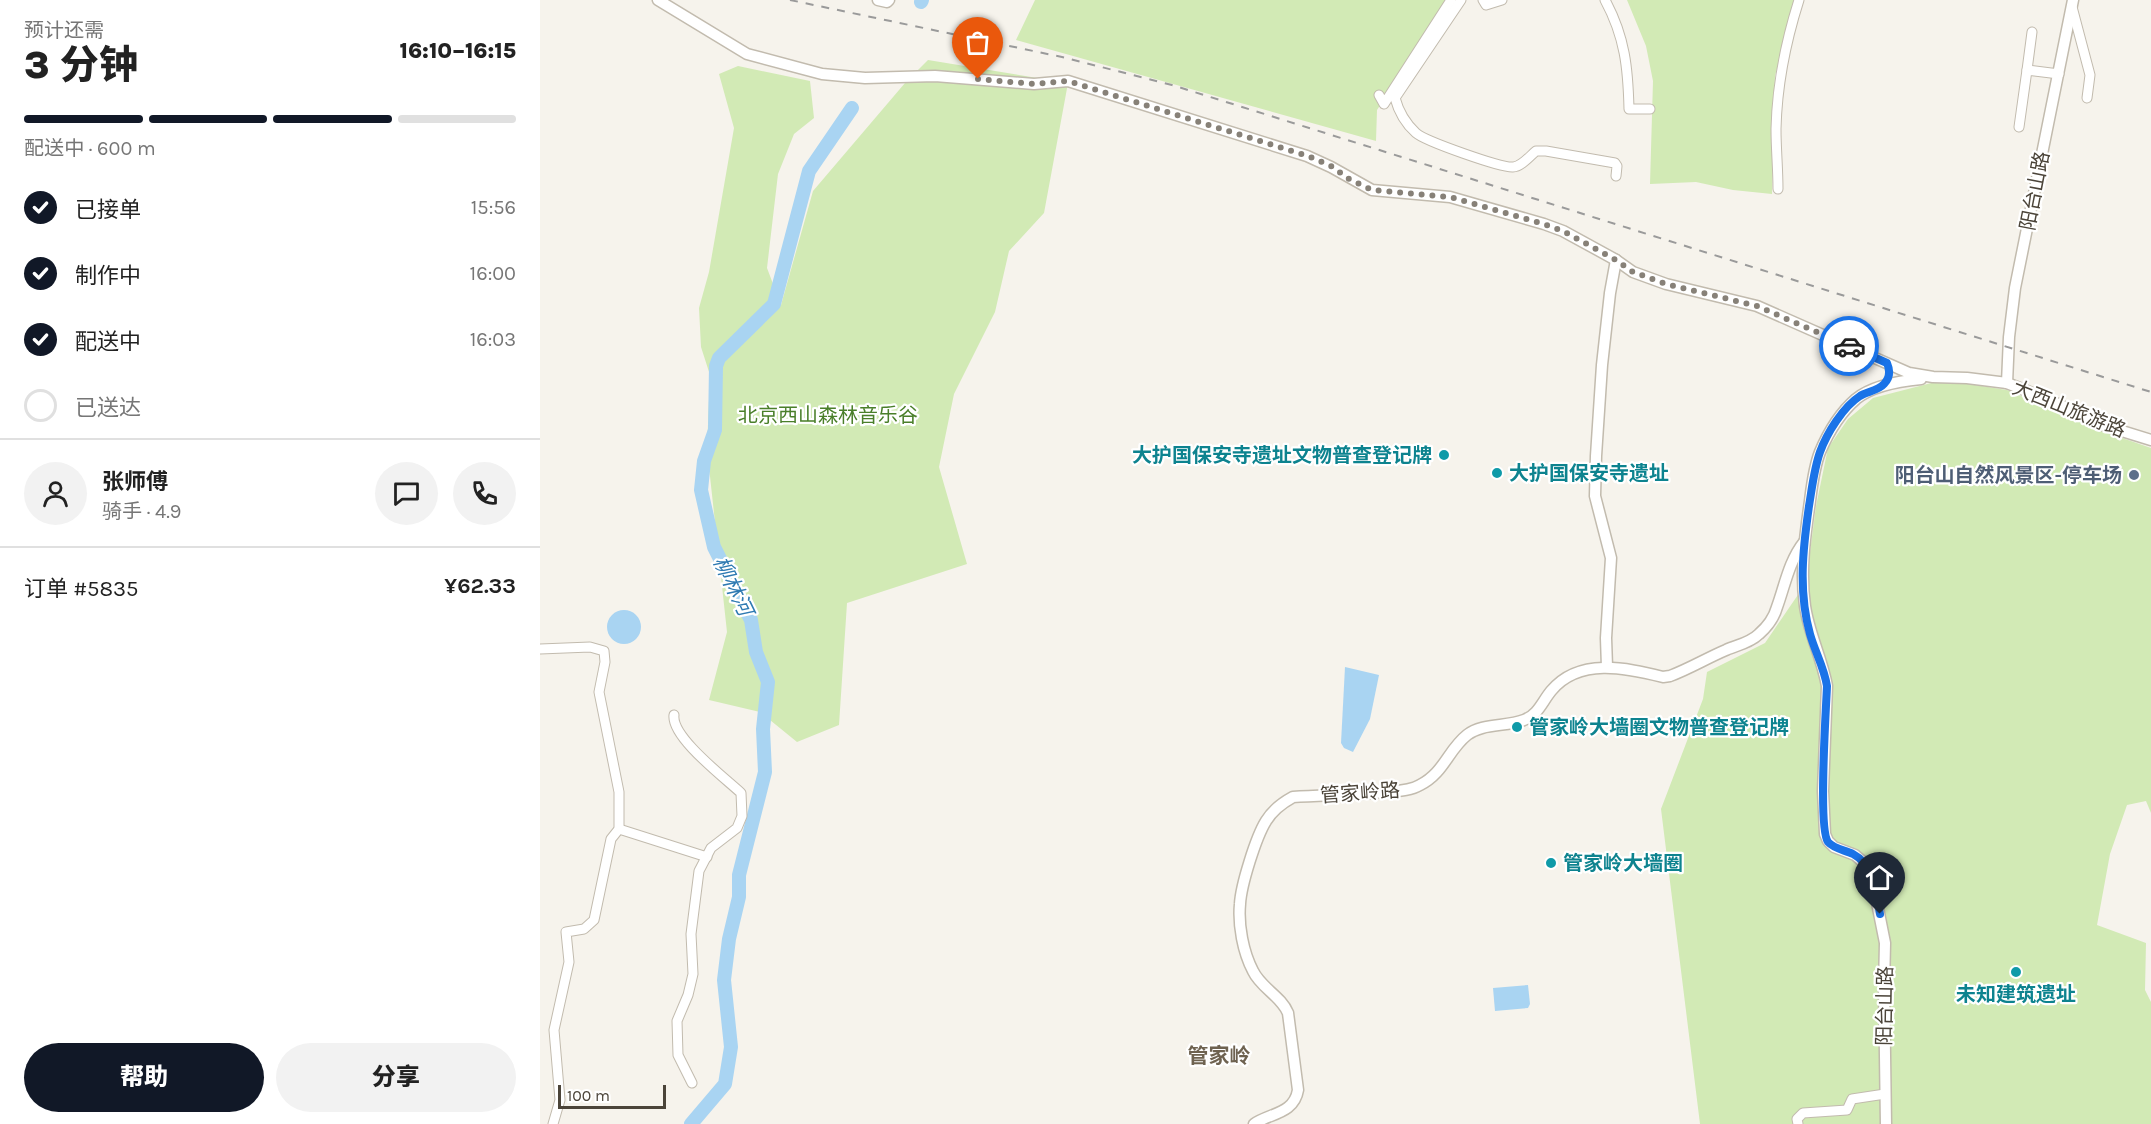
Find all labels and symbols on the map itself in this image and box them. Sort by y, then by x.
pin [952,17,1003,79]
street label: 阳台山路 [2016,150,2054,232]
courier [1819,316,1879,376]
street label: 大西山旅游路 [2009,376,2129,442]
park label: 北京西山森林音乐谷 [738,404,918,427]
place label: 大护国保安寺遗址文物普查登记牌 [1132,444,1432,467]
marker: 大护国保安寺遗址文物普查登记牌 [1437,448,1451,462]
place label: 大护国保安寺遗址 [1509,462,1669,485]
place label: 阳台山自然风景区-停车场 [1895,464,2122,487]
marker: 大护国保安寺遗址 [1490,466,1504,480]
marker: 阳台山自然风景区-停车场 [2127,468,2141,482]
water label: 柳林河 [708,552,759,623]
place label: 管家岭大墙圈文物普查登记牌 [1529,716,1789,739]
marker: 管家岭大墙圈文物普查登记牌 [1510,720,1524,734]
street label: 管家岭路 [1319,779,1401,807]
place label: 管家岭大墙圈 [1563,852,1683,875]
pin [1854,852,1905,914]
marker: 管家岭大墙圈 [1544,856,1558,870]
marker: 未知建筑遗址 [2009,965,2023,979]
street label: 阳台山路 [1873,966,1897,1046]
place label: 未知建筑遗址 [1956,983,2076,1006]
district label: 管家岭 [1188,1044,1251,1068]
scale bar [558,1082,666,1110]

